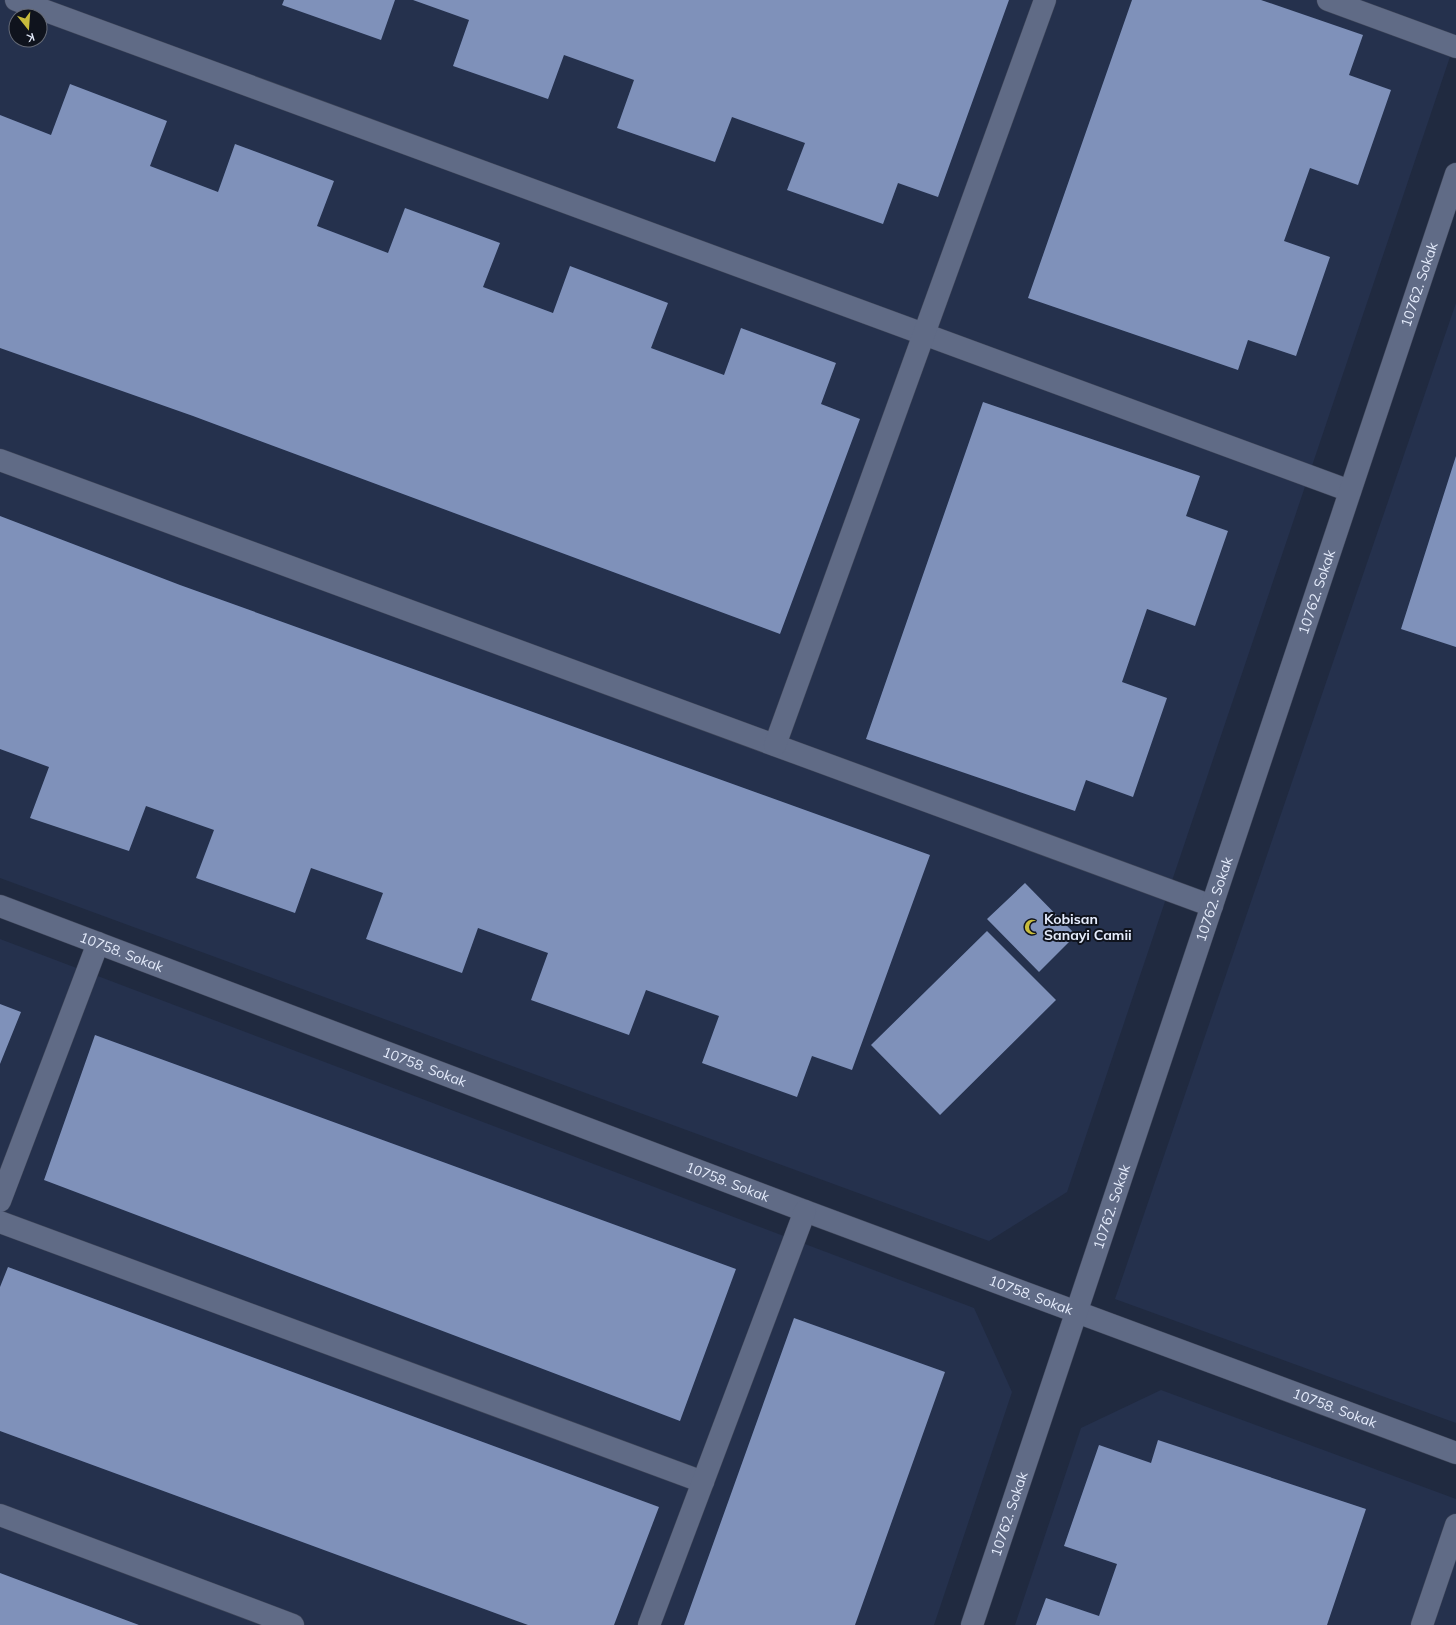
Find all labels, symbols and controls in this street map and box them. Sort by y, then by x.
north arrow [8,8,48,48]
text: K [25,30,36,46]
street label: 10762. Sokak [1397,239,1442,329]
street label: 10762. Sokak [1294,546,1339,637]
street label: 10762. Sokak [1192,854,1237,944]
place label: Kobisan Sanayi Camii [1044,910,1132,944]
mosque icon: Kobisan Sanayi Camii [1023,918,1041,936]
street label: 10758. Sokak [77,928,167,976]
street label: 10758. Sokak [380,1043,470,1091]
street label: 10758. Sokak [683,1158,773,1206]
street label: 10762. Sokak [1089,1161,1134,1251]
street label: 10758. Sokak [986,1271,1076,1319]
street label: 10758. Sokak [1290,1384,1380,1432]
street label: 10762. Sokak [986,1468,1032,1559]

